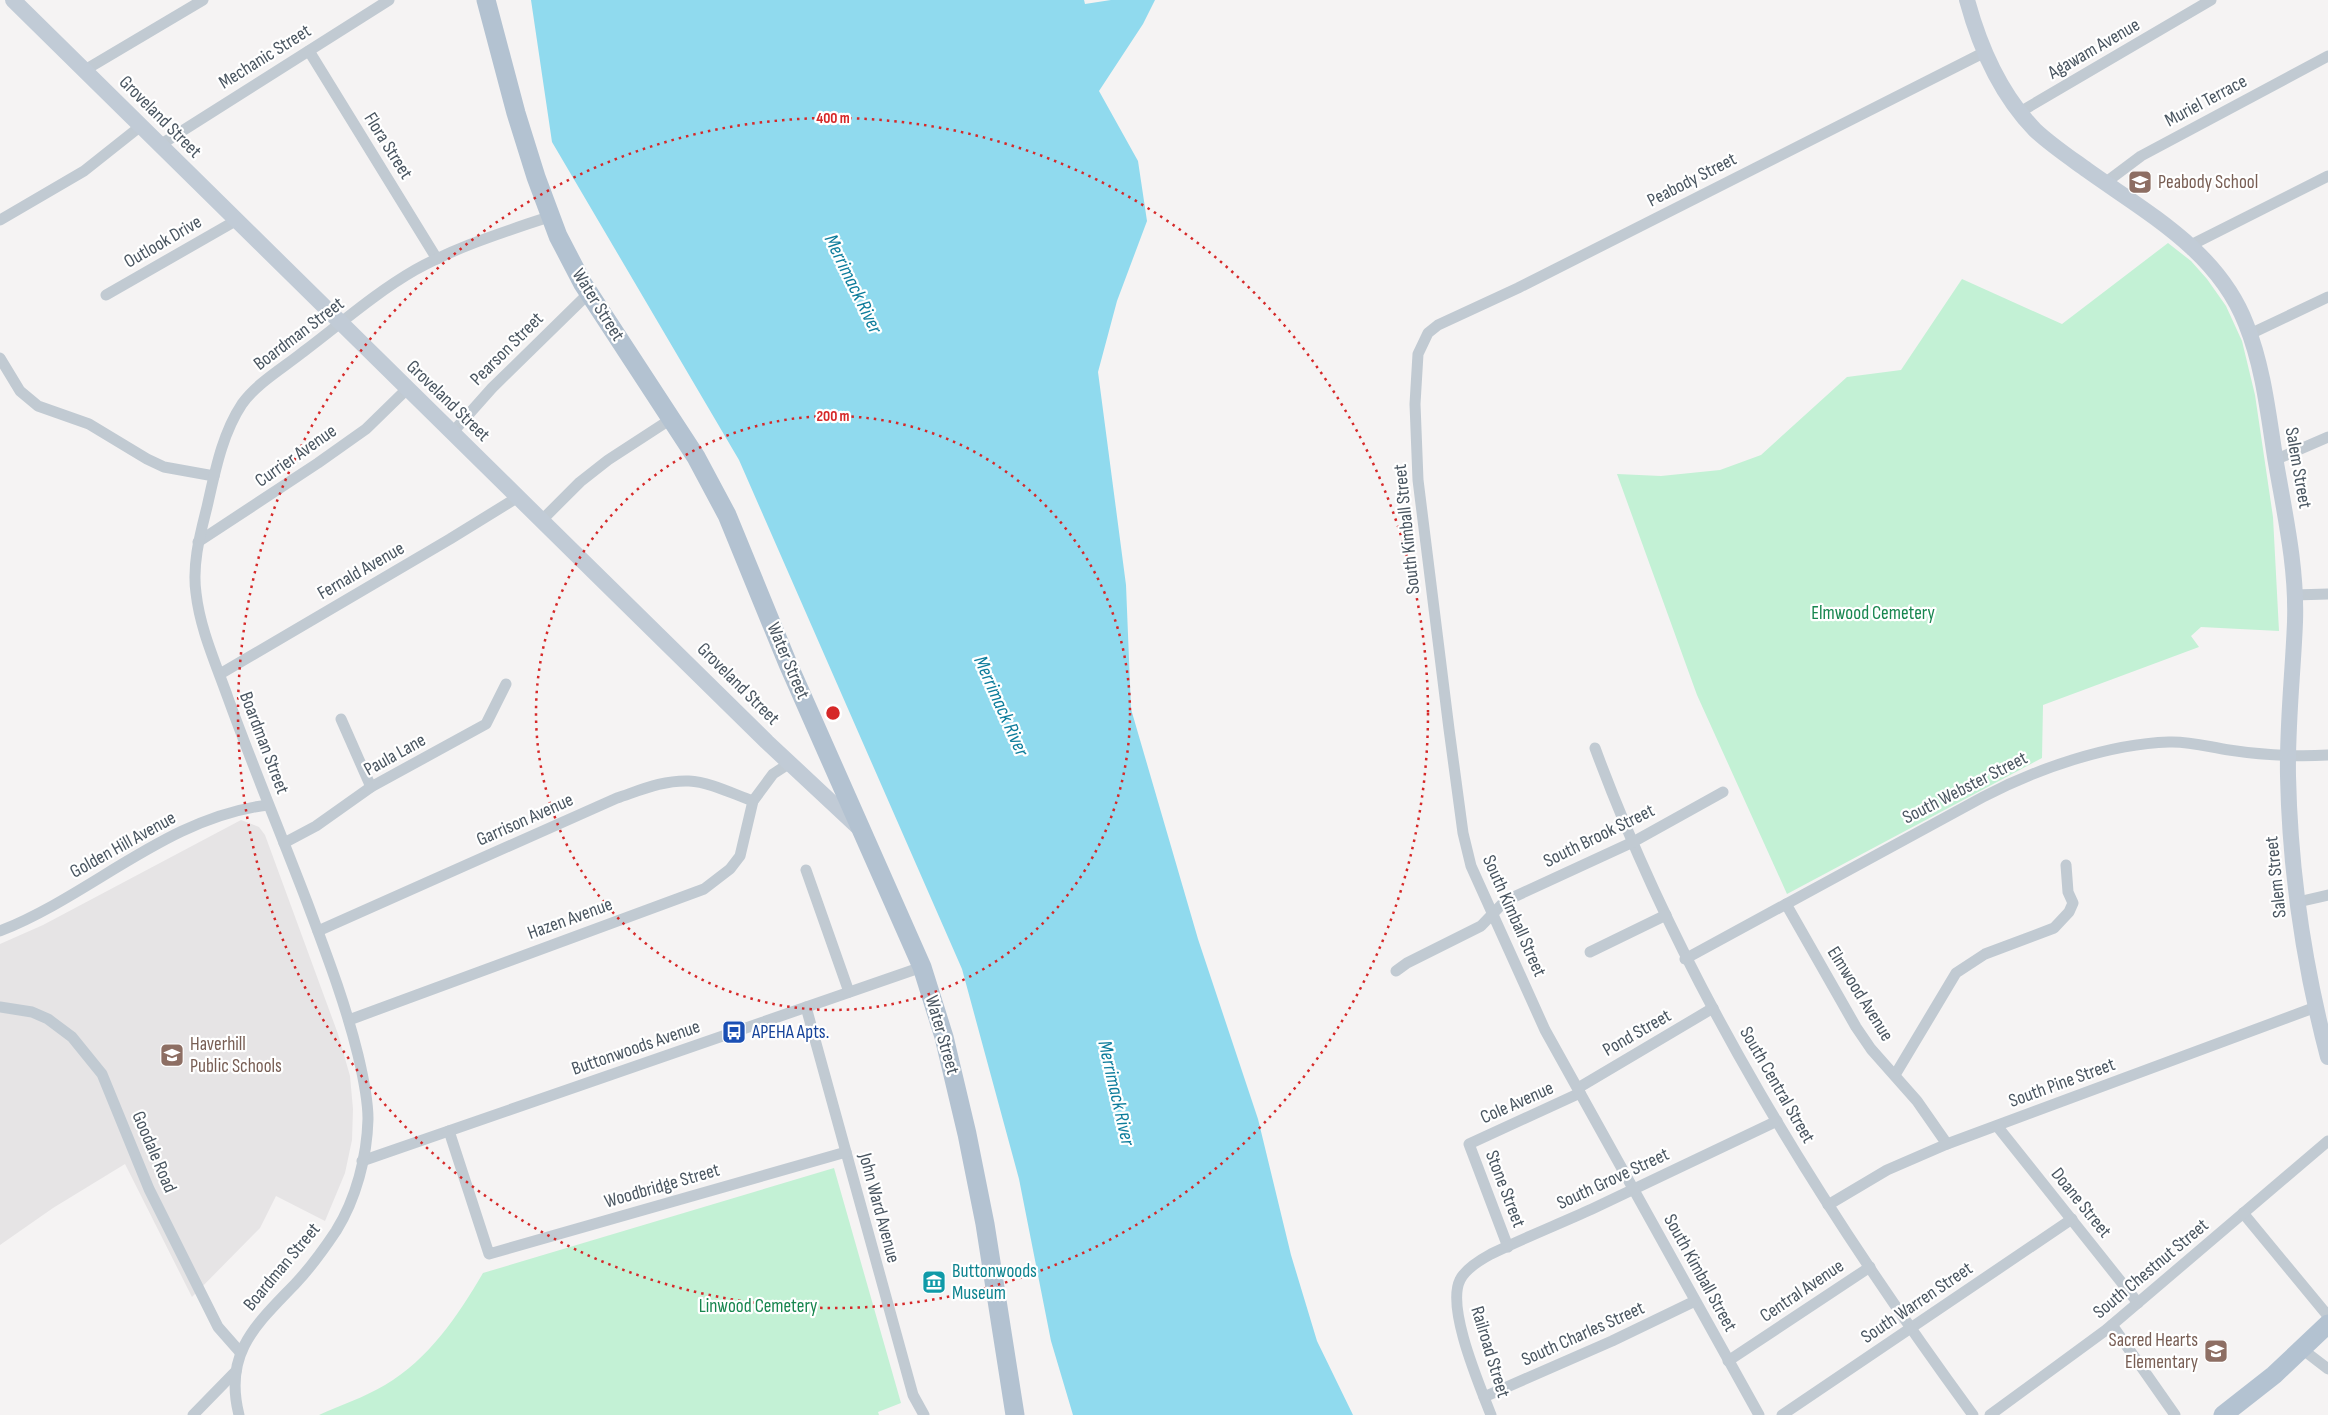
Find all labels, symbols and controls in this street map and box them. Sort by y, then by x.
street label: Agawam Avenue [2043,13,2144,85]
street label: Mechanic Street [215,19,316,94]
street label: Muriel Terrace [2161,70,2251,132]
street label: Groveland Street [114,71,206,163]
street label: Flora Street [359,108,418,184]
text: 400 m [816,109,850,128]
street label: Peabody Street [1644,148,1741,212]
school or university icon: Peabody School [2127,169,2153,195]
place label: Peabody School [2158,171,2258,194]
street label: Outlook Drive [120,211,206,273]
water label: Merrimack River [819,231,888,339]
street label: Water Street [567,265,629,346]
street label: Boardman Street [249,292,349,376]
street label: Pearson Street [466,307,549,390]
street label: Groveland Street [401,355,495,447]
text: 200 m [816,407,850,426]
street label: Currier Avenue [251,420,341,492]
street label: Salem Street [2280,426,2316,511]
street label: South Kimball Street [1389,463,1425,595]
street label: Fernald Avenue [313,537,409,605]
park label: Elmwood Cemetery [1811,602,1935,625]
street label: Water Street [762,619,814,703]
street label: Groveland Street [692,638,784,730]
water label: Merrimack River [968,652,1034,761]
street label: Boardman Street [234,689,294,797]
centre of rings [824,704,842,722]
street label: Paula Lane [360,729,430,781]
street label: South Webster Street [1899,747,2031,829]
street label: Garrison Avenue [473,788,577,852]
street label: South Brook Street [1540,799,1658,873]
street label: Golden Hill Avenue [66,806,180,884]
street label: Salem Street [2260,835,2292,919]
street label: South Kimball Street [1477,852,1551,981]
street label: Hazen Avenue [524,893,616,945]
street label: Elmwood Avenue [1822,942,1898,1046]
street label: Water Street [920,993,964,1077]
street label: Pond Street [1599,1004,1675,1062]
street label: Buttonwoods Avenue [569,1015,703,1081]
bus stop icon: APEHA Apts. [721,1019,747,1045]
place label: APEHA Apts. [751,1021,829,1044]
street label: South Central Street [1734,1023,1820,1148]
place label: Haverhill Public Schools [190,1033,282,1078]
water label: Merrimack River [1092,1038,1140,1149]
school or university icon: Haverhill Public Schools [159,1042,185,1068]
street label: South Pine Street [2006,1053,2118,1113]
street label: Cole Avenue [1477,1077,1557,1129]
street label: Goodale Road [127,1108,181,1196]
street label: South Grove Street [1553,1143,1673,1215]
street label: Stone Street [1480,1147,1530,1231]
street label: John Ward Avenue [853,1150,905,1265]
street label: Woodbridge Street [602,1159,722,1213]
street label: Doane Street [2046,1163,2116,1243]
street label: South Kimball Street [1658,1210,1742,1336]
street label: South Chestnut Street [2089,1214,2214,1324]
street label: Boardman Street [239,1218,325,1316]
street label: Central Avenue [1756,1255,1848,1327]
street label: South Warren Street [1857,1257,1977,1349]
place label: Buttonwoods Museum [952,1260,1037,1305]
museum icon: Buttonwoods Museum [921,1269,947,1295]
park label: Linwood Cemetery [699,1295,818,1318]
street label: South Charles Street [1518,1297,1648,1371]
street label: Railroad Street [1465,1304,1515,1401]
place label: Sacred Hearts Elementary [2109,1329,2199,1374]
school or university icon: Sacred Hearts Elementary [2203,1338,2229,1364]

